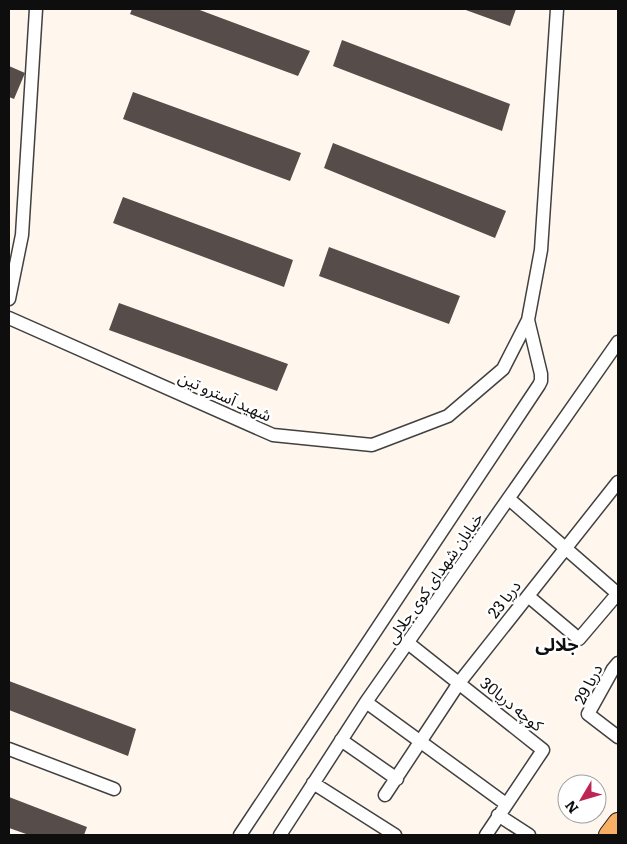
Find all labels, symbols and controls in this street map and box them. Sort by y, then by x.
street label: شهید آسترو تین [175,364,276,426]
street label: خیابان شهدای کوی جلالی [379,507,488,648]
street label: دریا 23 [481,574,526,623]
district label: جلالی [535,630,579,657]
street label: دریا 29 [567,659,607,708]
street label: کوچه دریا30 [476,670,550,736]
north arrow [557,774,607,824]
text: N [559,797,582,818]

